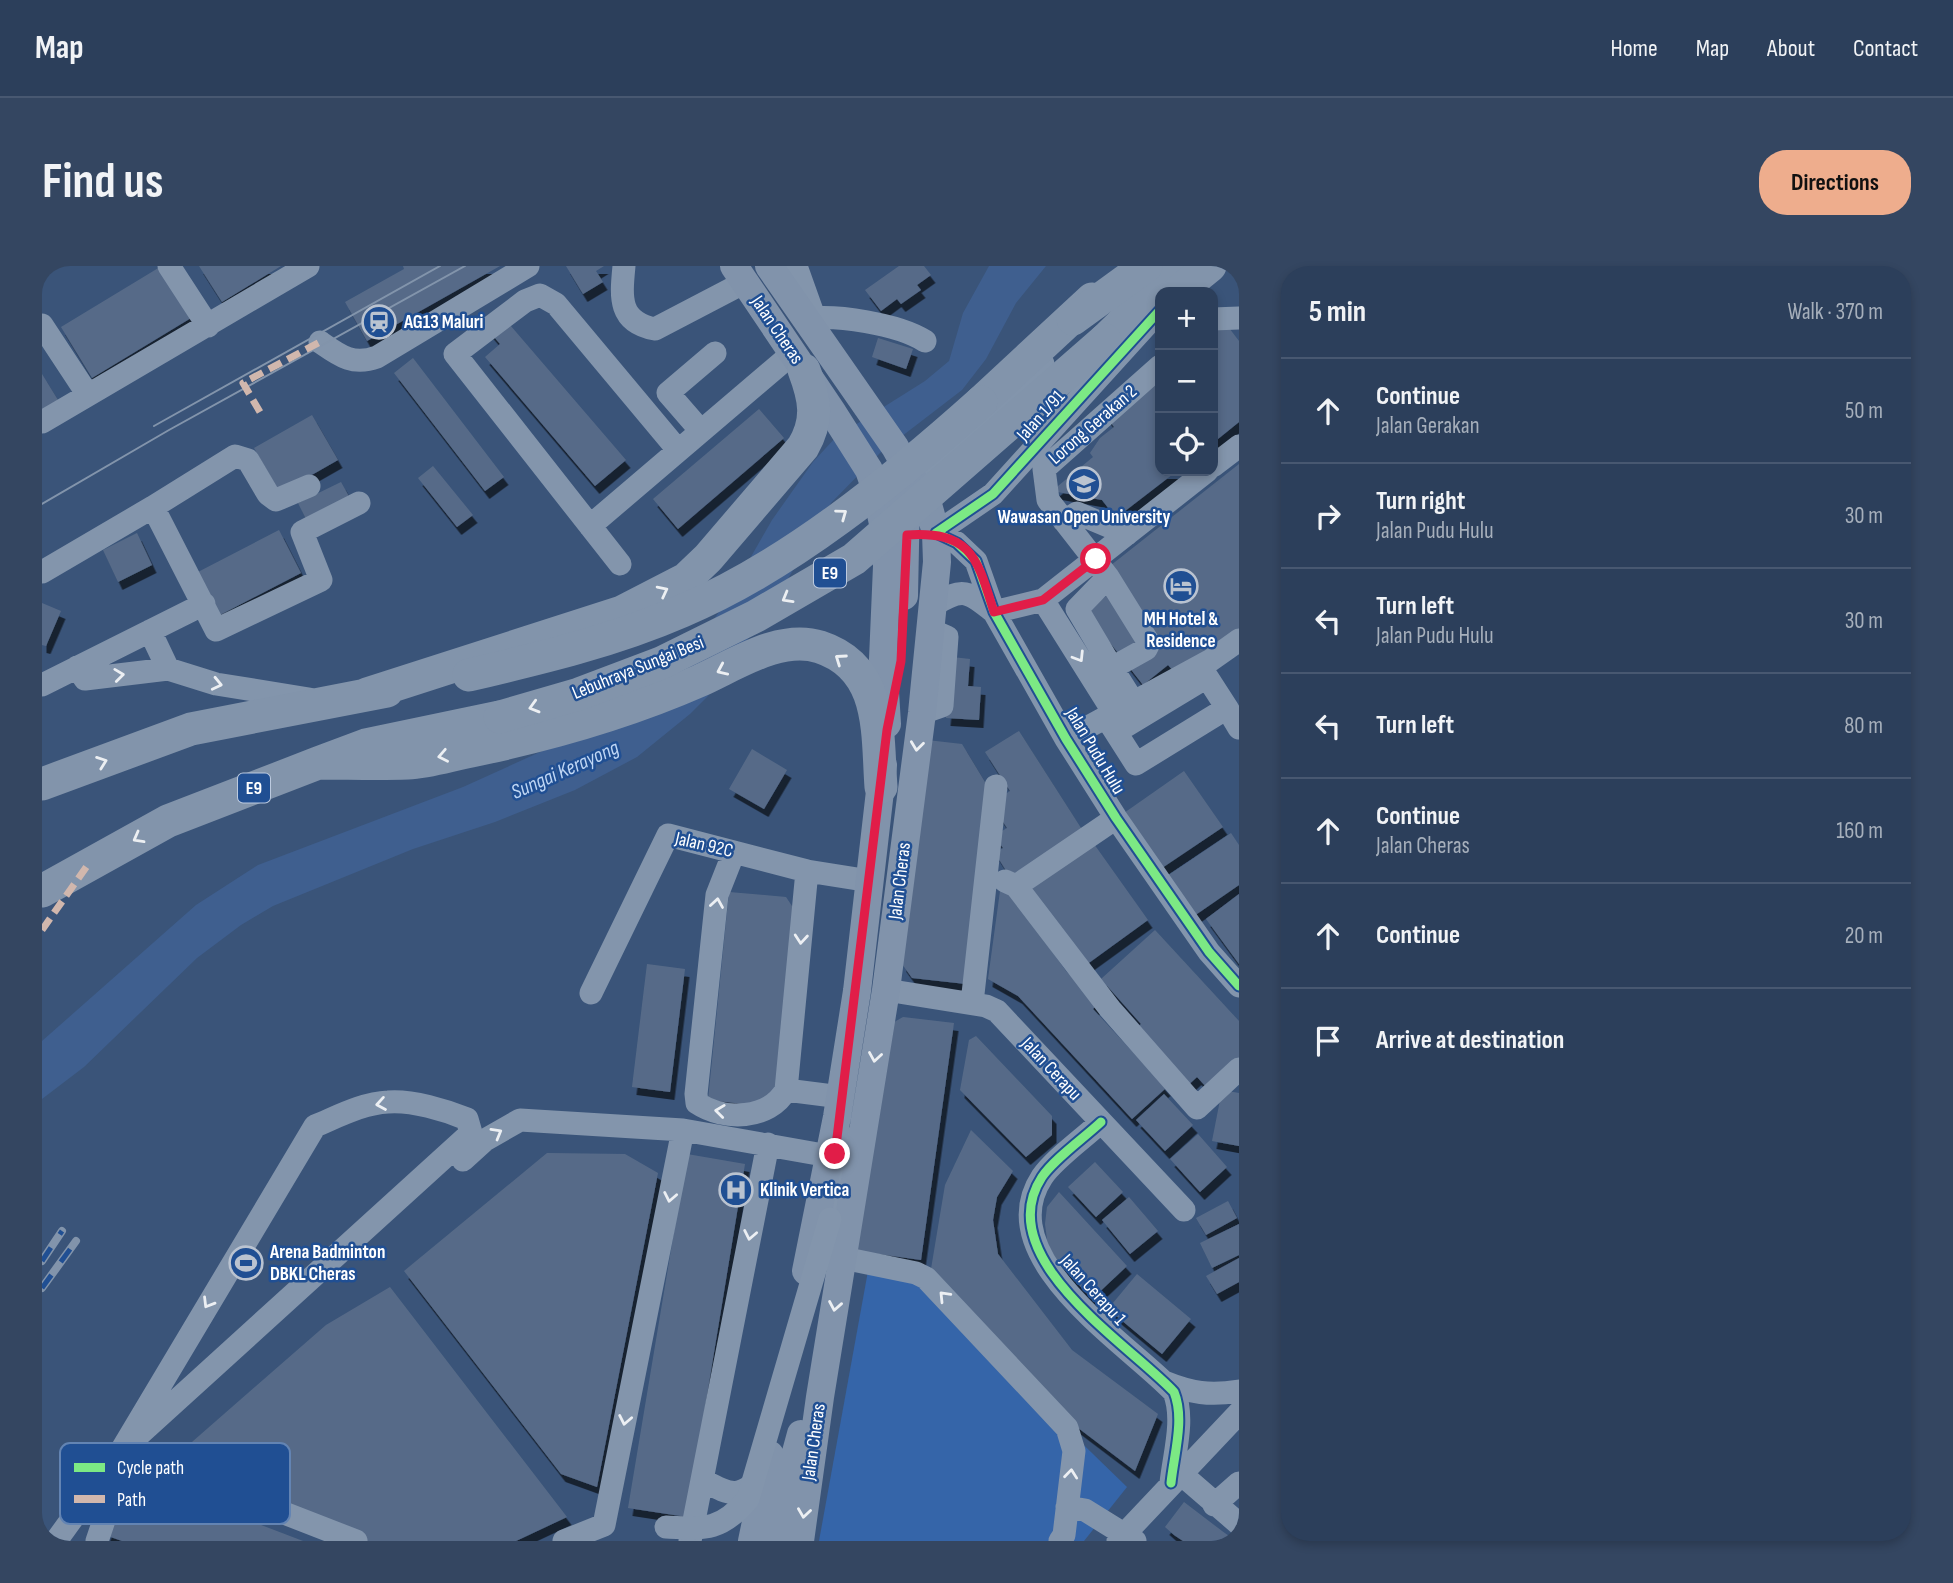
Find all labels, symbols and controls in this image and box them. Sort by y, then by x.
text: Map [35,28,84,68]
text: Home [1610,34,1658,63]
text: Map [1696,34,1729,63]
text: About [1767,34,1815,63]
text: Contact [1853,34,1918,63]
button: Directions [1759,150,1911,215]
text: Find us [42,153,164,212]
map controls [1155,287,1218,476]
button: + [1155,287,1218,350]
street label: Jalan Cheras [745,291,808,369]
text: 5 min [1309,294,1366,330]
text: Walk · 370 m [1787,298,1883,326]
station icon: AG13 Maluri [360,303,398,341]
place label: AG13 Maluri [403,311,484,334]
button: − [1155,350,1218,413]
street label: Lorong Gerakan 2 [1044,380,1142,470]
text: Continue [1376,381,1460,412]
street label: Jalan 1/91 [1011,385,1070,447]
icon: ahead [1309,392,1347,430]
text: 50 m [1845,397,1883,425]
text: Jalan Gerakan [1376,412,1480,440]
button: locate [1155,413,1218,476]
school or university icon: Wawasan Open University [1065,465,1103,503]
text: Turn right [1376,486,1465,517]
icon: right [1309,497,1347,535]
text: 30 m [1845,502,1883,530]
place label: Wawasan Open University [998,506,1171,529]
one-way arrow [834,510,847,522]
text: Jalan Pudu Hulu [1376,517,1494,545]
route start [1080,543,1111,574]
road number: E9 [814,558,846,587]
hotel icon: MH Hotel & Residence [1162,567,1200,605]
one-way arrow [655,586,668,599]
one-way arrow [781,590,794,603]
text: Turn left [1376,591,1454,622]
icon: left [1309,602,1347,640]
text: 30 m [1845,607,1883,635]
place label: MH Hotel & Residence [1144,608,1218,653]
text: Jalan Pudu Hulu [1376,622,1494,650]
street label: Lebuhraya Sungai Besi [569,631,707,705]
one-way arrow [1070,649,1083,662]
one-way arrow [835,655,848,667]
one-way arrow [717,662,729,676]
one-way arrow [114,667,125,682]
one-way arrow [211,675,223,690]
one-way arrow [528,699,540,713]
street label: Jalan Pudu Hulu [1060,703,1130,799]
icon: left [1309,707,1347,745]
text: Turn left [1376,710,1454,741]
text: 80 m [1844,712,1883,740]
water label: Sungai Kerayong [507,735,623,805]
one-way arrow [910,740,925,752]
one-way arrow [437,748,449,763]
one-way arrow [95,756,107,770]
road number: E9 [238,774,270,802]
text: Continue [1376,801,1460,832]
icon: ahead [1309,812,1347,850]
text: 160 m [1836,817,1883,845]
street label: Jalan 92C [672,827,735,863]
one-way arrow [133,830,145,843]
text: Jalan Cheras [1376,832,1470,860]
street label: Jalan Cheras [884,841,916,922]
one-way arrow [709,897,724,909]
icon: ahead [1309,917,1347,955]
text: Continue [1376,920,1460,951]
text: 20 m [1845,922,1883,950]
one-way arrow [794,934,809,945]
icon: arrive [1309,1022,1347,1060]
text: Arrive at destination [1376,1025,1564,1056]
street label: Jalan Cerapu [1015,1032,1086,1105]
one-way arrow [868,1051,883,1063]
one-way arrow [375,1096,387,1111]
one-way arrow [715,1104,726,1119]
one-way arrow [490,1128,502,1141]
route end [819,1138,850,1169]
hospital icon: Klinik Vertica [717,1171,755,1209]
place label: Klinik Vertica [760,1179,849,1202]
one-way arrow [663,1191,678,1203]
one-way arrow [743,1229,758,1241]
place label: Arena Badminton DBKL Cheras [269,1241,385,1286]
sports icon: Arena Badminton DBKL Cheras [227,1244,265,1282]
street label: Jalan Cerapu 1 [1054,1249,1131,1331]
one-way arrow [939,1292,952,1305]
one-way arrow [203,1296,216,1308]
one-way arrow [828,1300,843,1312]
street label: Jalan Cheras [797,1402,831,1483]
one-way arrow [618,1414,633,1426]
legend [60,1443,290,1524]
text: Cycle path [117,1457,184,1480]
one-way arrow [1063,1468,1078,1479]
text: Path [117,1489,146,1512]
one-way arrow [797,1507,812,1519]

